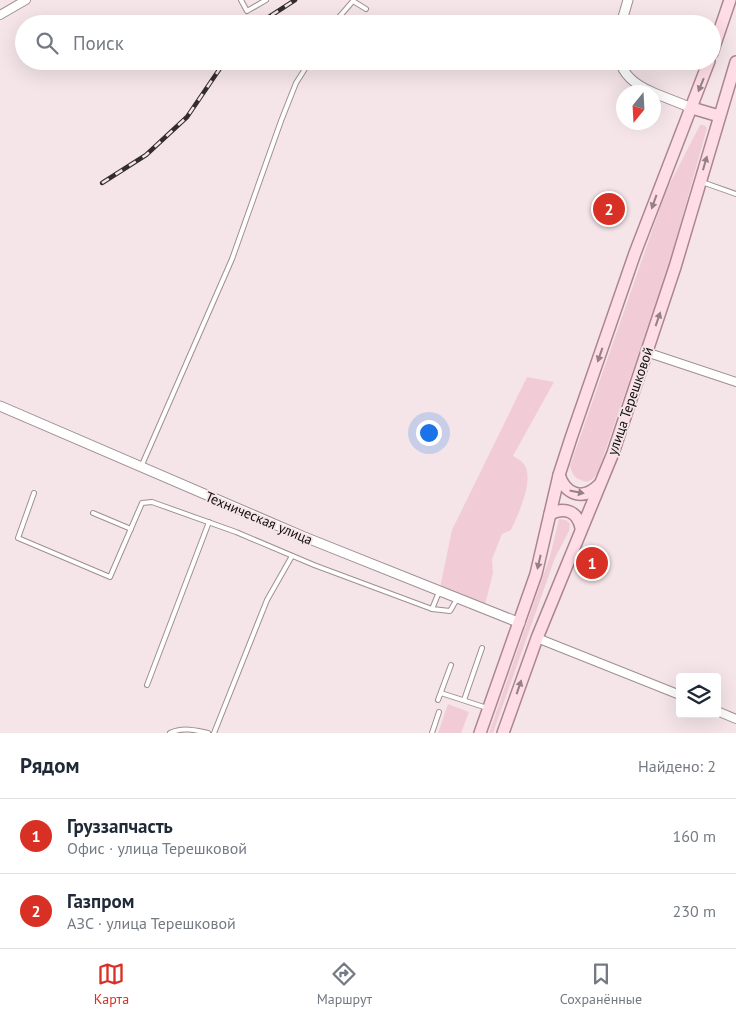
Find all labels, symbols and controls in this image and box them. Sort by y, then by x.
search box [15,15,721,70]
icon: search [33,29,61,57]
text: Поиск [73,31,124,55]
one-way arrow [697,77,704,92]
north arrow [616,85,661,130]
one-way arrow [702,156,710,171]
pin: 2 [593,190,625,228]
one-way arrow [650,194,657,209]
one-way arrow [655,311,662,326]
street label: улица Терешковой [603,345,657,457]
one-way arrow [596,347,603,362]
your location [416,420,442,446]
street label: Техническая улица [203,487,315,549]
one-way arrow [569,489,585,497]
pin: 1 [576,544,608,582]
one-way arrow [535,554,543,569]
map controls [676,673,721,718]
button: layers [676,673,721,718]
one-way arrow [515,679,523,694]
text: Рядом [20,752,79,779]
text: Найдено: 2 [638,756,716,776]
text: Груззапчасть [67,814,173,838]
text: 1 [31,826,41,846]
text: 160 m [673,826,716,846]
text: Офис · улица Терешковой [67,838,247,858]
text: Газпром [67,889,134,913]
text: 2 [31,901,41,921]
text: 230 m [673,901,716,921]
text: АЗС · улица Терешковой [67,913,236,933]
tab: Карта [94,960,129,1008]
tab: Маршрут [317,960,372,1008]
tab: Сохранённые [560,960,642,1008]

